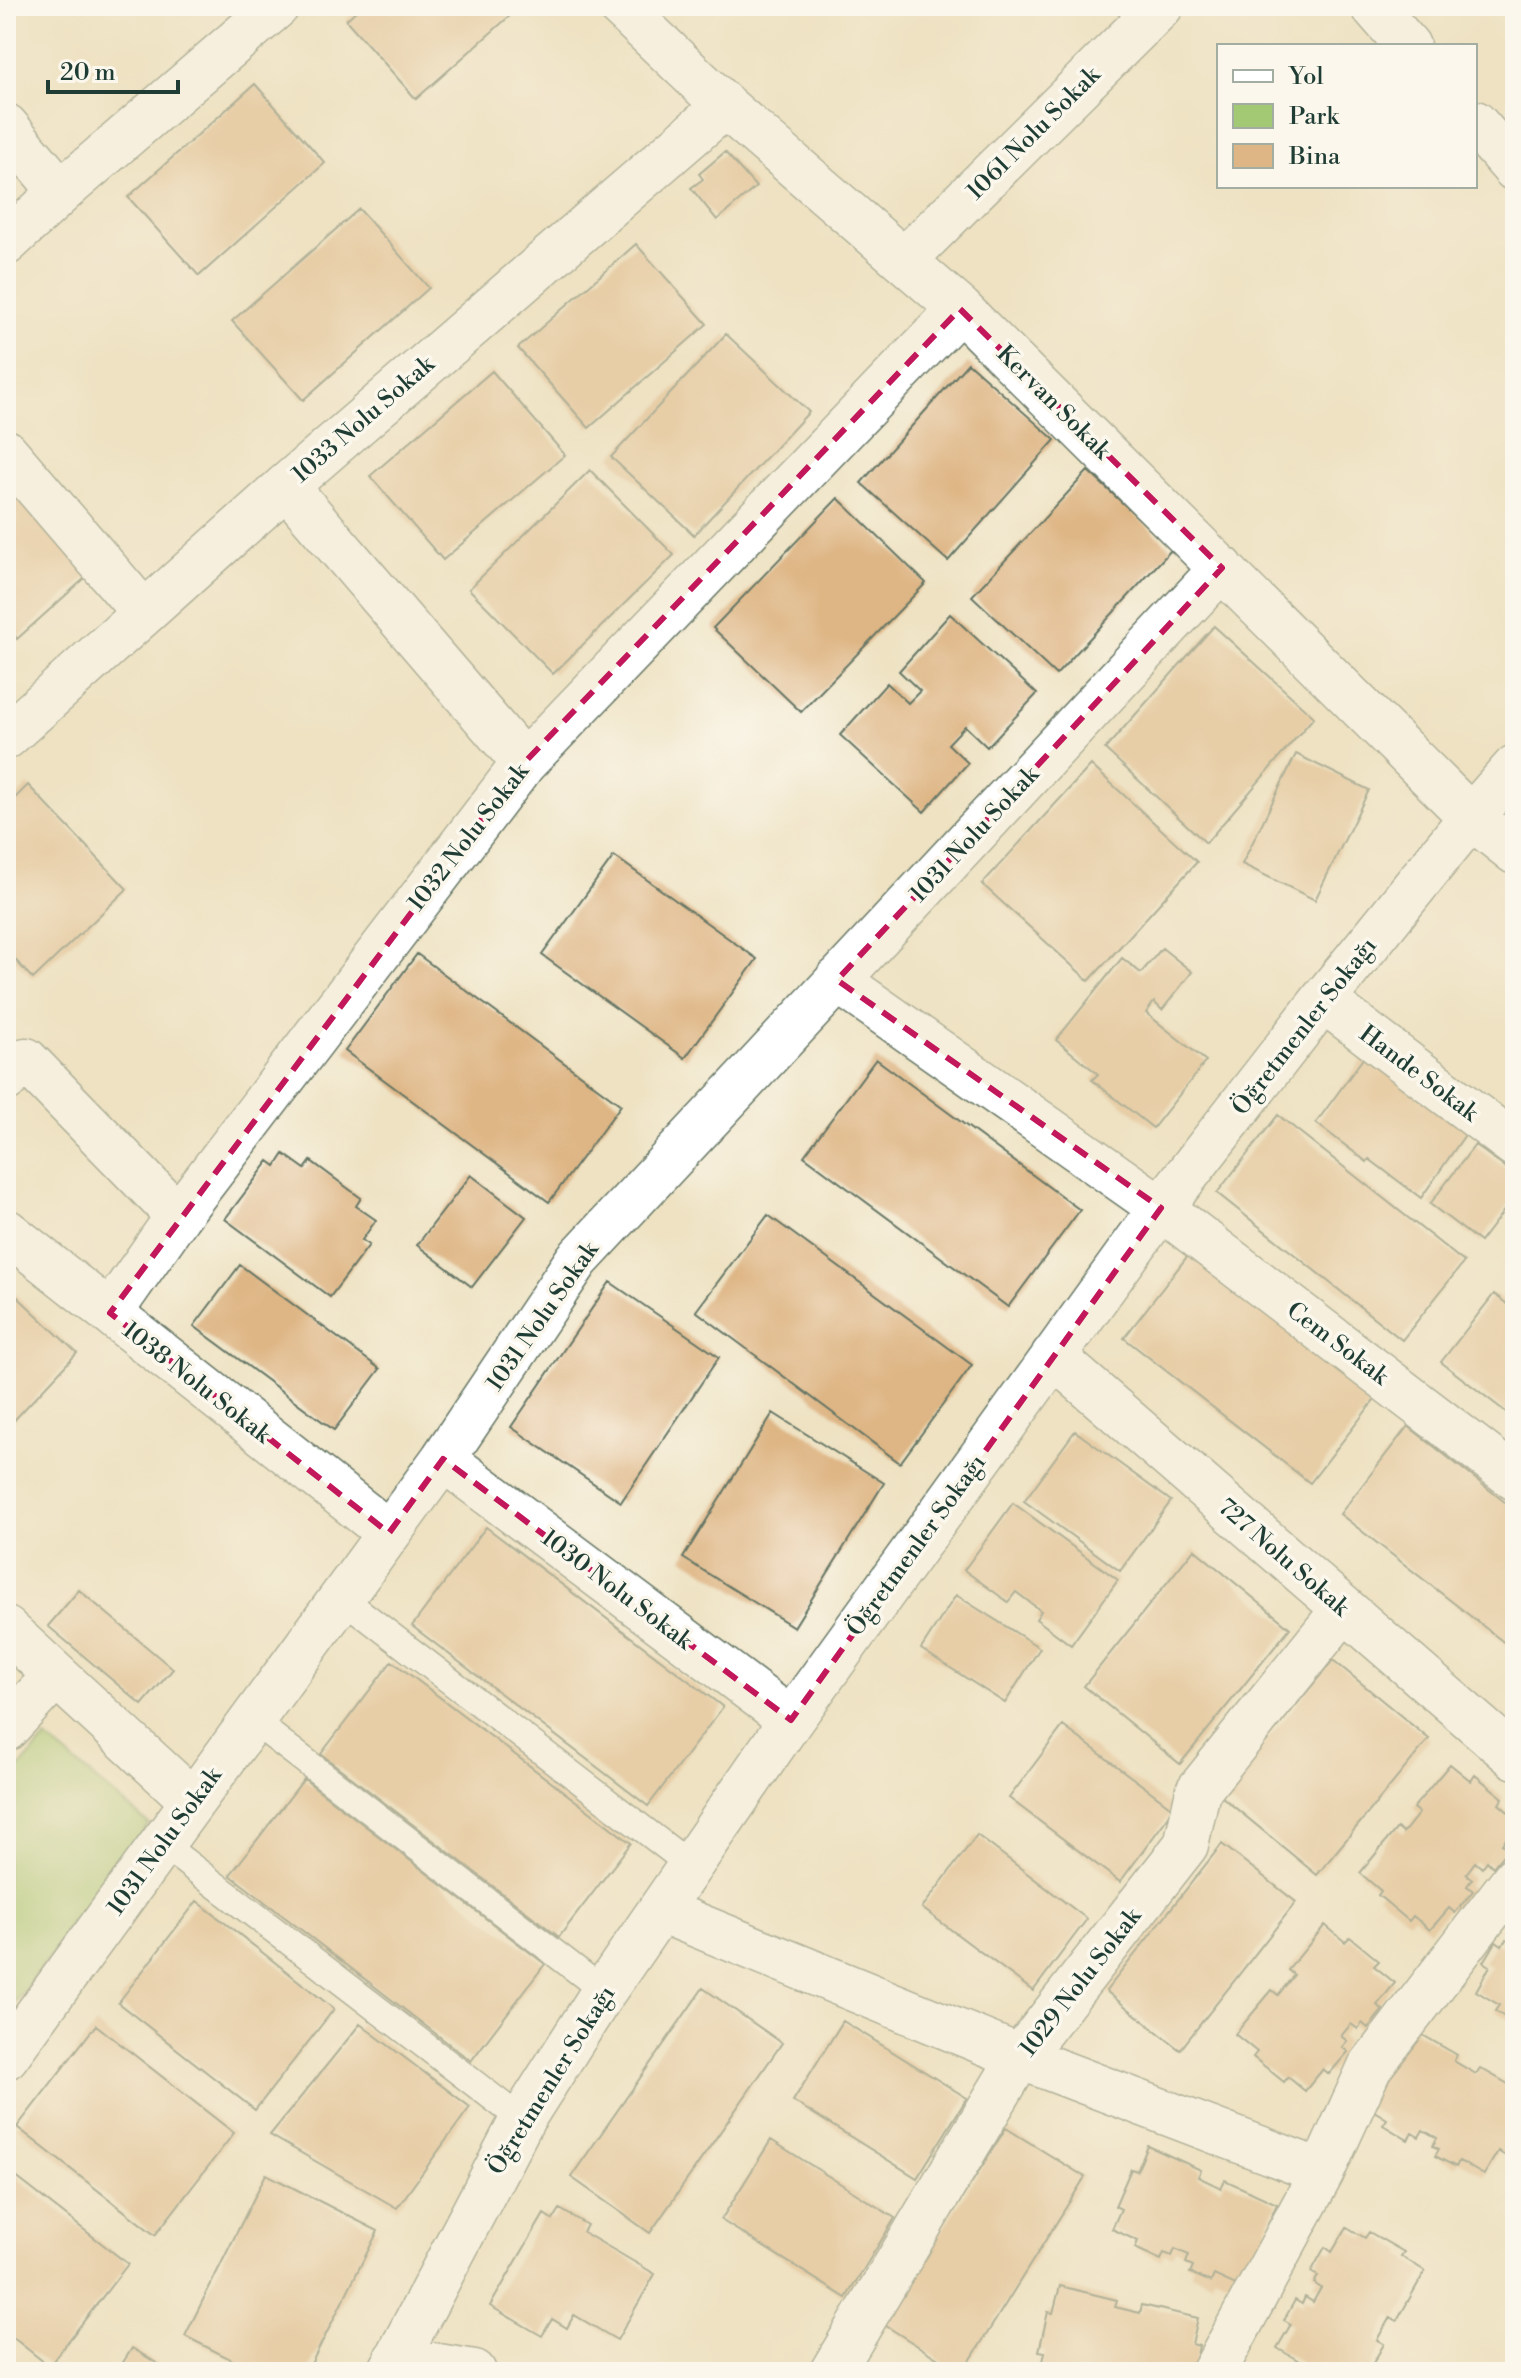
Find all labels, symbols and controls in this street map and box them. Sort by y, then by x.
scale bar [48,44,178,94]
legend [1217,44,1477,188]
text: 20 m [60,58,116,88]
street label: 1061 Nolu Sokak [961,60,1108,207]
text: Yol [1287,62,1324,92]
text: Park [1289,102,1340,132]
text: Bina [1288,142,1341,172]
street label: Kervan Sokak [990,339,1118,467]
street label: 1033 Nolu Sokak [286,349,442,490]
street label: 1032 Nolu Sokak [402,757,537,918]
street label: 1031 Nolu Sokak [904,759,1047,909]
street label: Öğretmenler Sokağı [1225,931,1384,1122]
street label: Hande Sokak [1353,1019,1485,1129]
street label: 1031 Nolu Sokak [480,1235,606,1397]
street label: Cem Sokak [1281,1296,1395,1393]
street label: 1038 Nolu Sokak [116,1315,278,1451]
street label: Öğretmenler Sokağı [840,1448,993,1642]
street label: 727 Nolu Sokak [1211,1492,1356,1624]
street label: 1030 Nolu Sokak [535,1523,699,1657]
street label: 1031 Nolu Sokak [101,1761,229,1921]
street label: 1029 Nolu Sokak [1013,1901,1149,2063]
street label: Öğretmenler Sokağı [481,1980,622,2181]

